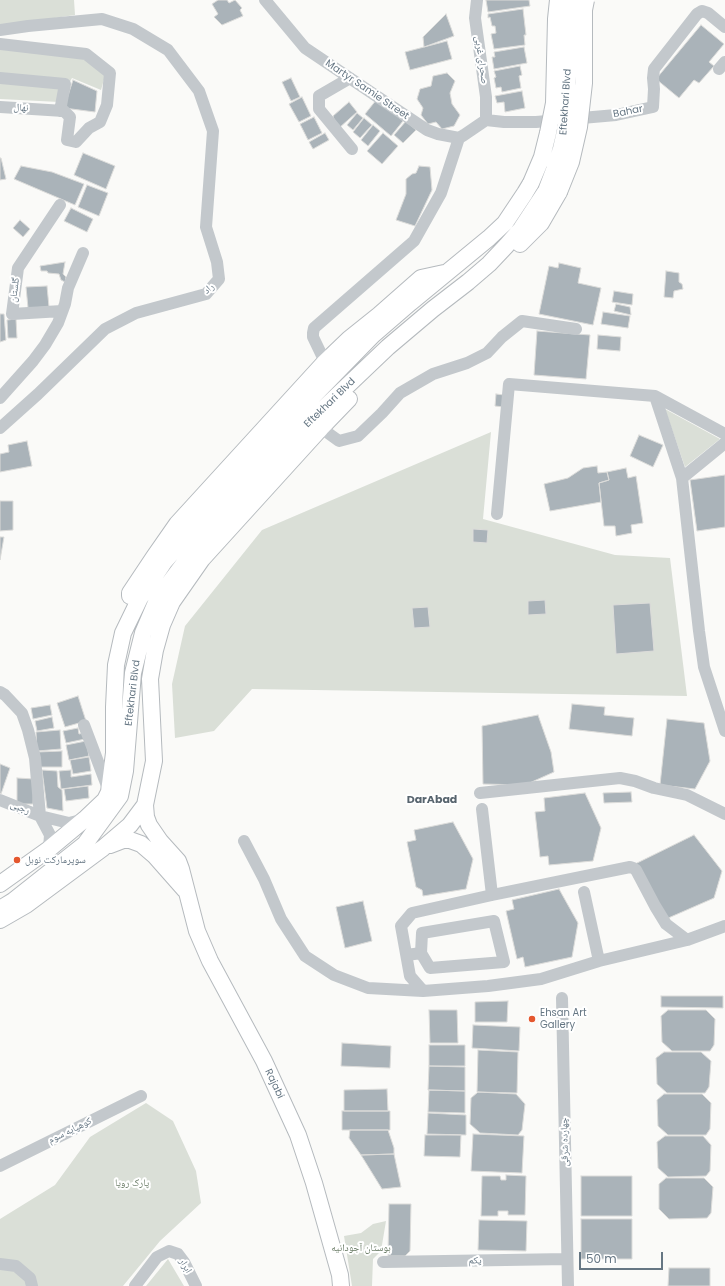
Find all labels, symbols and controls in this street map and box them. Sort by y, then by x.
street label: صحرای غربی [472,35,490,85]
street label: Martyr Samie Street [323,58,411,122]
street label: Eftekhari Blvd [558,68,574,136]
street label: نهال [13,101,29,115]
street label: Bahar [612,103,644,121]
street label: گلستان [8,277,22,303]
street label: راد [201,281,217,297]
street label: Eftekhari Blvd [302,376,358,430]
street label: Eftekhari Blvd [123,659,143,727]
district label: DarAbad [407,793,457,807]
street label: رجبی [8,799,32,817]
place label: سوپرمارکت نوبل [25,854,86,866]
marker: سوپرمارکت نوبل [12,855,22,865]
place label: Ehsan Art Gallery [540,1007,587,1030]
marker: Ehsan Art Gallery [527,1014,537,1024]
street label: Rajabi [262,1067,286,1101]
street label: کوهپایه سوم [46,1115,94,1147]
street label: چهارده شرقی [559,1117,571,1167]
park label: پارک رویا [115,1177,149,1189]
park label: بوستان آجودانیه [331,1242,391,1254]
scale bar [581,1244,665,1270]
text: 50 m [586,1250,617,1267]
street label: یکم [468,1255,482,1267]
street label: ابرار [176,1256,194,1276]

